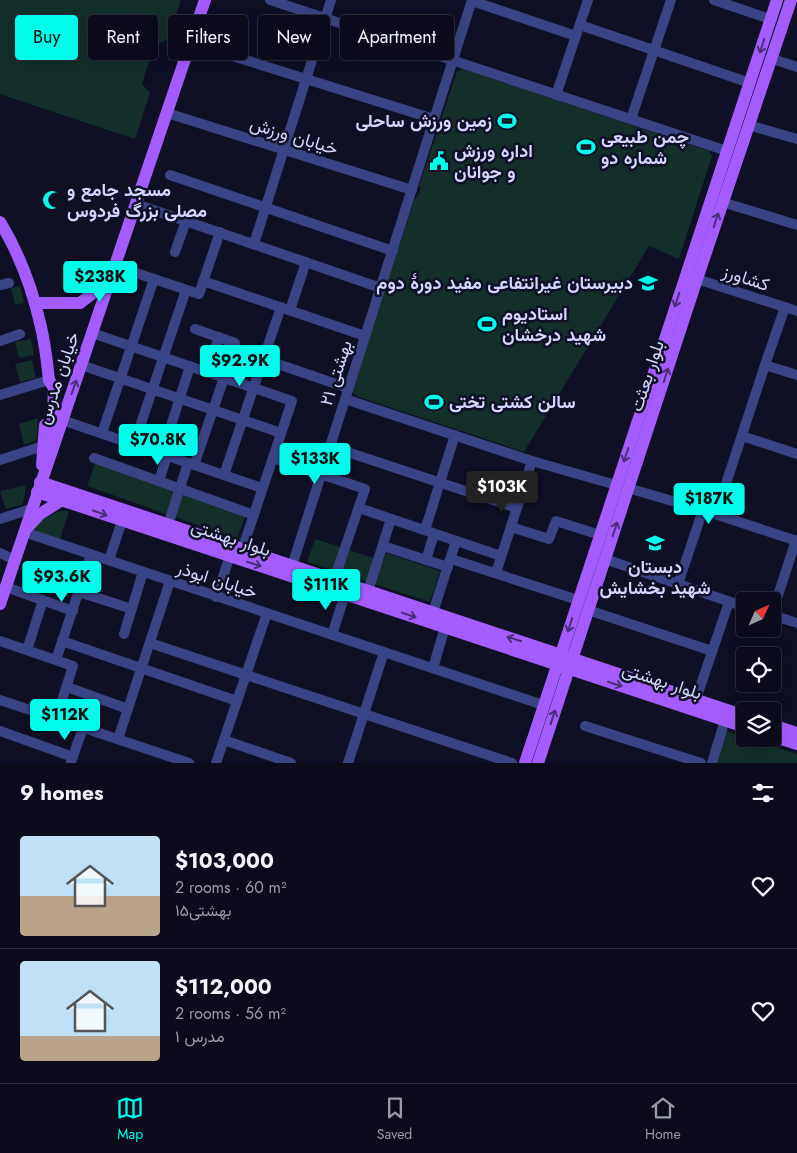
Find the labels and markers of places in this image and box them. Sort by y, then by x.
place label: زمین ورزش ساحلی [356,108,492,134]
sports icon: زمین ورزش ساحلی [496,110,518,132]
place label: چمن طبیعی شماره دو [601,124,689,171]
sports icon: چمن طبیعی شماره دو [575,136,597,158]
place label: اداره ورزش و جوانان [454,138,533,185]
public building icon: اداره ورزش و جوانان [428,150,450,172]
place label: مسجد جامع و مصلی بزرگ فردوس [67,177,207,224]
mosque icon: مسجد جامع و مصلی بزرگ فردوس [41,189,63,211]
pin: $238K [65,260,135,303]
place label: دبیرستان غیرانتفاعی مفید دورهٔ دوم [376,270,633,296]
school or university icon: دبیرستان غیرانتفاعی مفید دورهٔ دوم [637,272,659,294]
place label: استادیوم شهید درخشان [502,301,606,348]
sports icon: استادیوم شهید درخشان [476,313,498,335]
pin: $92.9K [199,344,281,387]
place label: سالن کشتی تختی [449,389,576,415]
sports icon: سالن کشتی تختی [423,391,445,413]
pin: $70.8K [117,424,199,466]
pin: $133K [280,442,350,485]
pin: $103K [467,470,537,513]
pin: $187K [674,482,744,525]
school or university icon: دبستان شهید بخشایش [644,532,666,554]
place label: دبستان شهید بخشایش [599,554,711,601]
pin: $93.6K [21,560,103,603]
pin: $111K [291,568,361,611]
pin: $112K [30,698,100,741]

